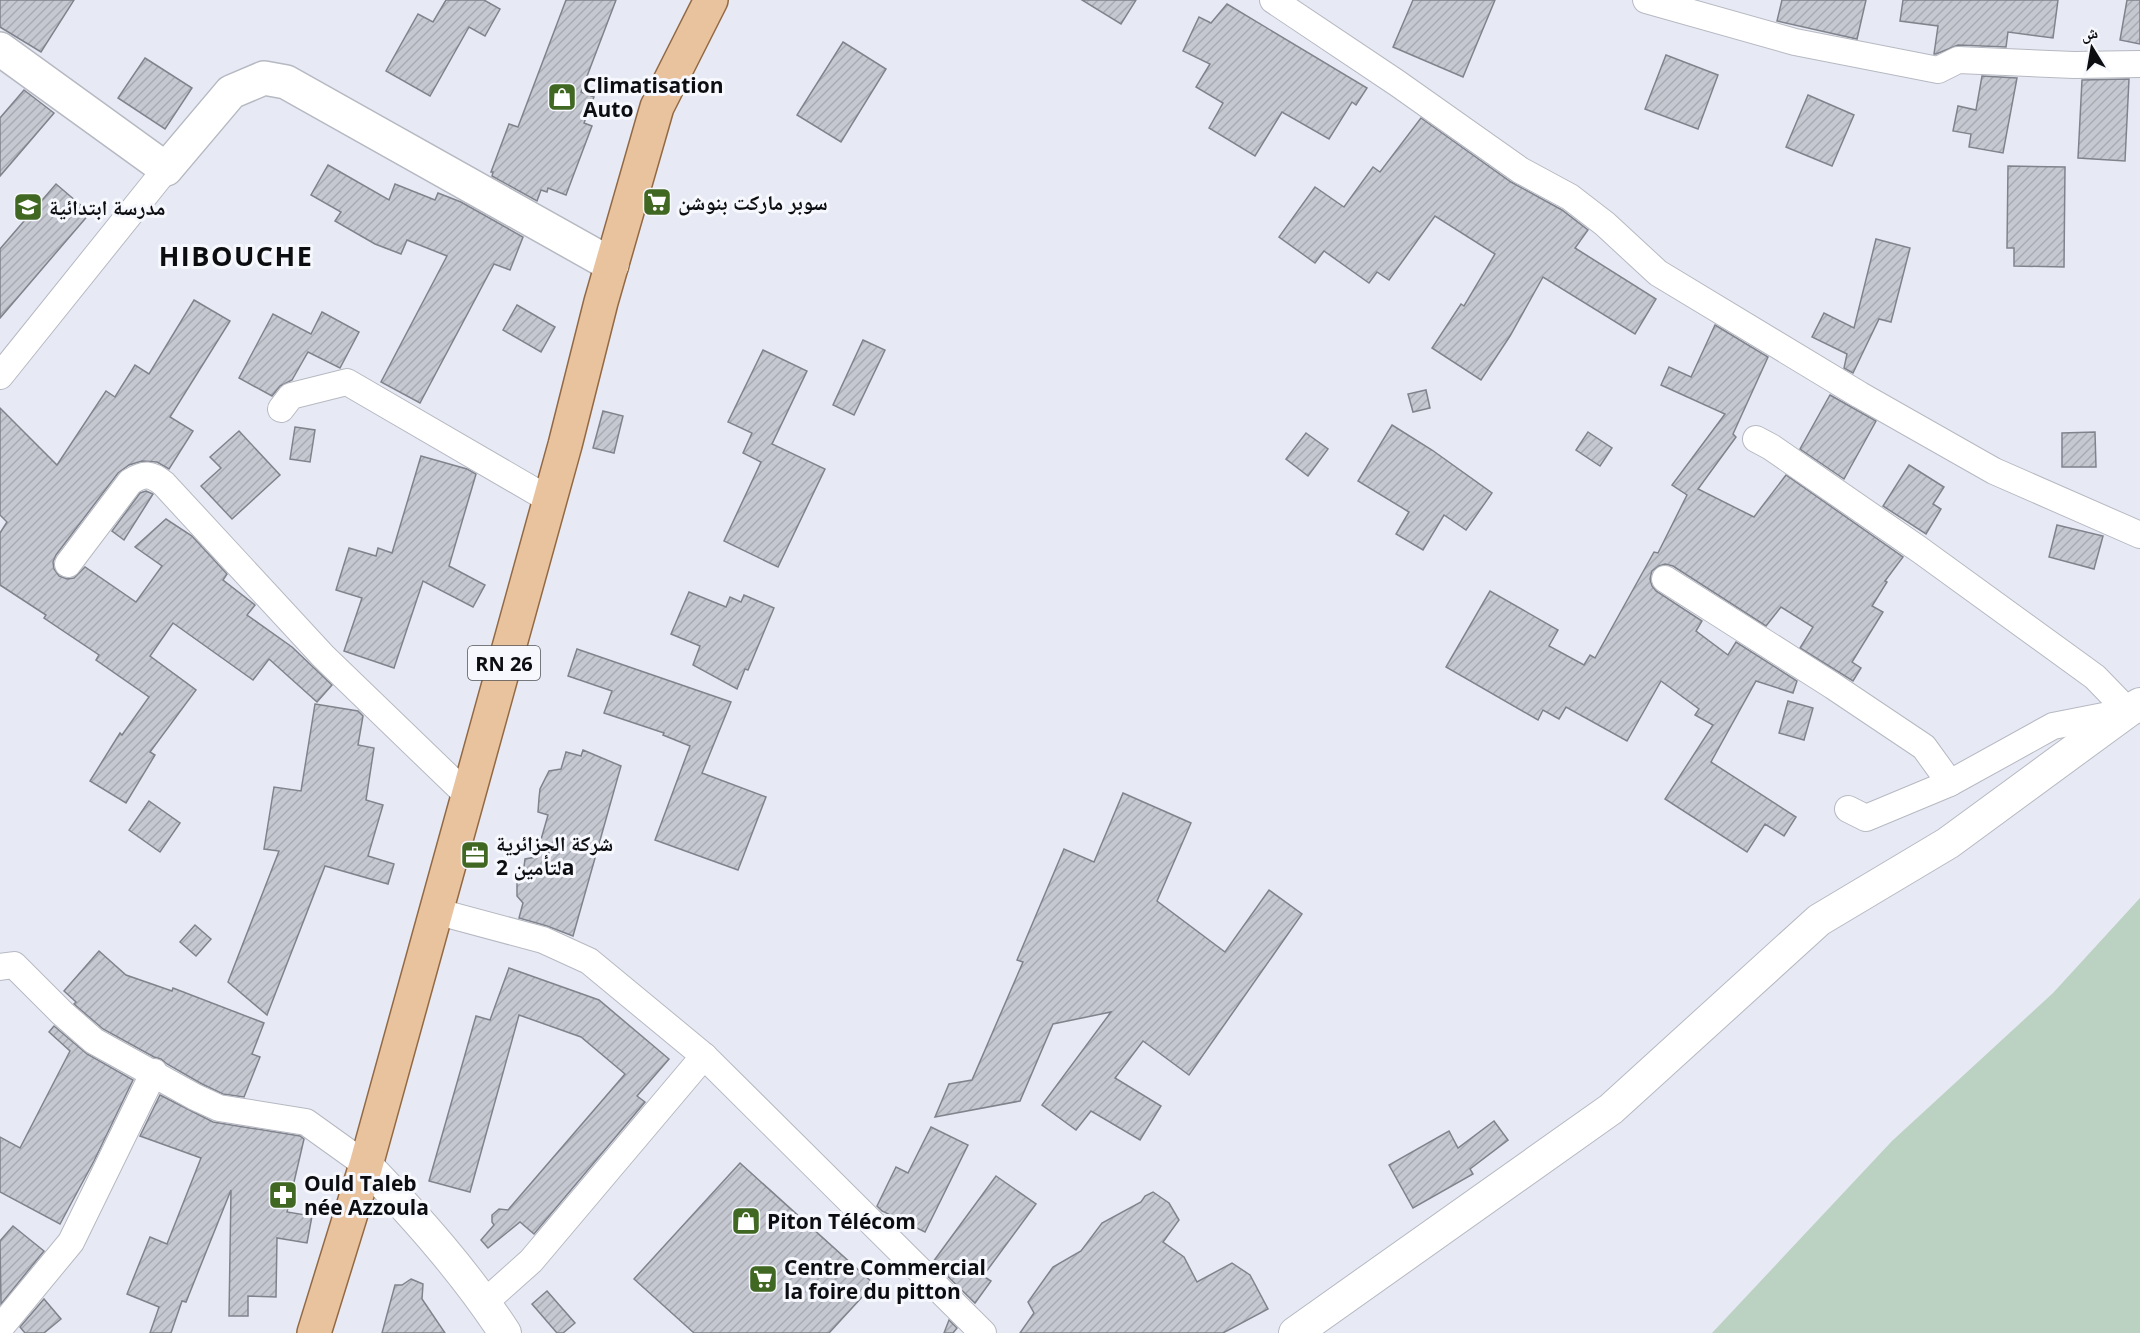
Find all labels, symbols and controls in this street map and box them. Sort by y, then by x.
north arrow [2062,18,2122,78]
text: ش [2079,21,2100,46]
place label: Climatisation Auto [583,71,723,123]
shop icon: Climatisation Auto [546,81,578,113]
supermarket icon: سوبر ماركت بنوشن [641,186,673,218]
place label: سوبر ماركت بنوشن [678,188,828,216]
school or university icon: مدرسة ابتدائية [12,191,44,223]
place label: مدرسة ابتدائية [49,193,166,221]
district label: HIBOUCHE [159,237,313,274]
road number: RN 26 [468,646,540,680]
place label: شركة الجزائرية لتأمين 2a [496,829,613,881]
office icon: شركة الجزائرية لتأمين 2a [459,839,491,871]
place label: Ould Taleb née Azzoula [304,1169,429,1221]
pharmacy icon: Ould Taleb née Azzoula [267,1179,299,1211]
shop icon: Piton Télécom [730,1205,762,1237]
place label: Piton Télécom [767,1207,916,1235]
place label: Centre Commercial la foire du pitton [784,1253,986,1305]
supermarket icon: Centre Commercial la foire du pitton [747,1263,779,1295]

